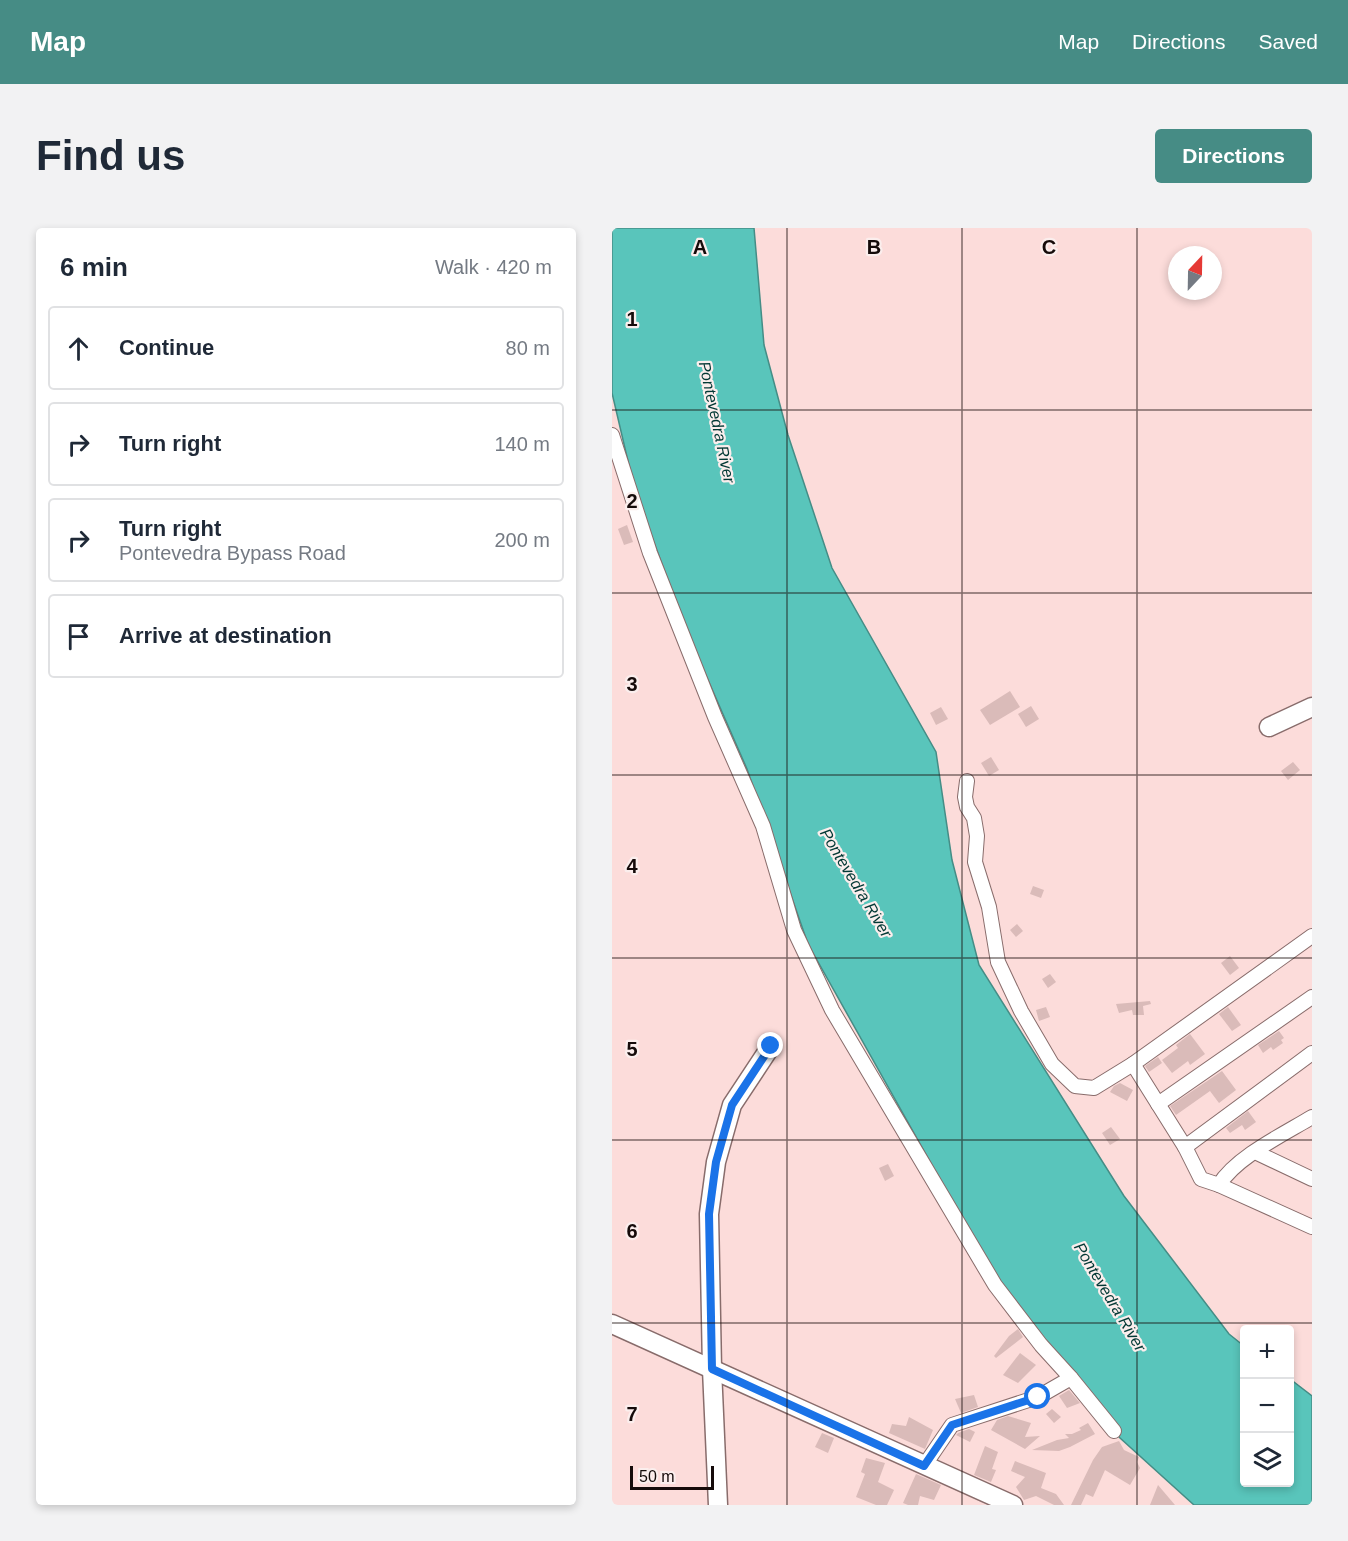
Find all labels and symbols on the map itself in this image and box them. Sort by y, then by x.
text: A [693,236,707,258]
text: B [867,236,881,258]
text: C [1042,236,1056,258]
north arrow [1168,246,1222,300]
text: 1 [626,308,638,330]
water label: Pontevedra River [696,360,738,485]
text: 2 [626,490,638,512]
text: 3 [626,673,638,695]
water label: Pontevedra River [817,826,895,941]
text: 4 [626,855,638,877]
route end [757,1032,783,1058]
text: 5 [626,1038,638,1060]
text: 6 [626,1220,638,1242]
water label: Pontevedra River [1071,1240,1149,1355]
route start [1024,1383,1050,1409]
text: 7 [626,1403,638,1425]
scale bar [630,1463,714,1490]

